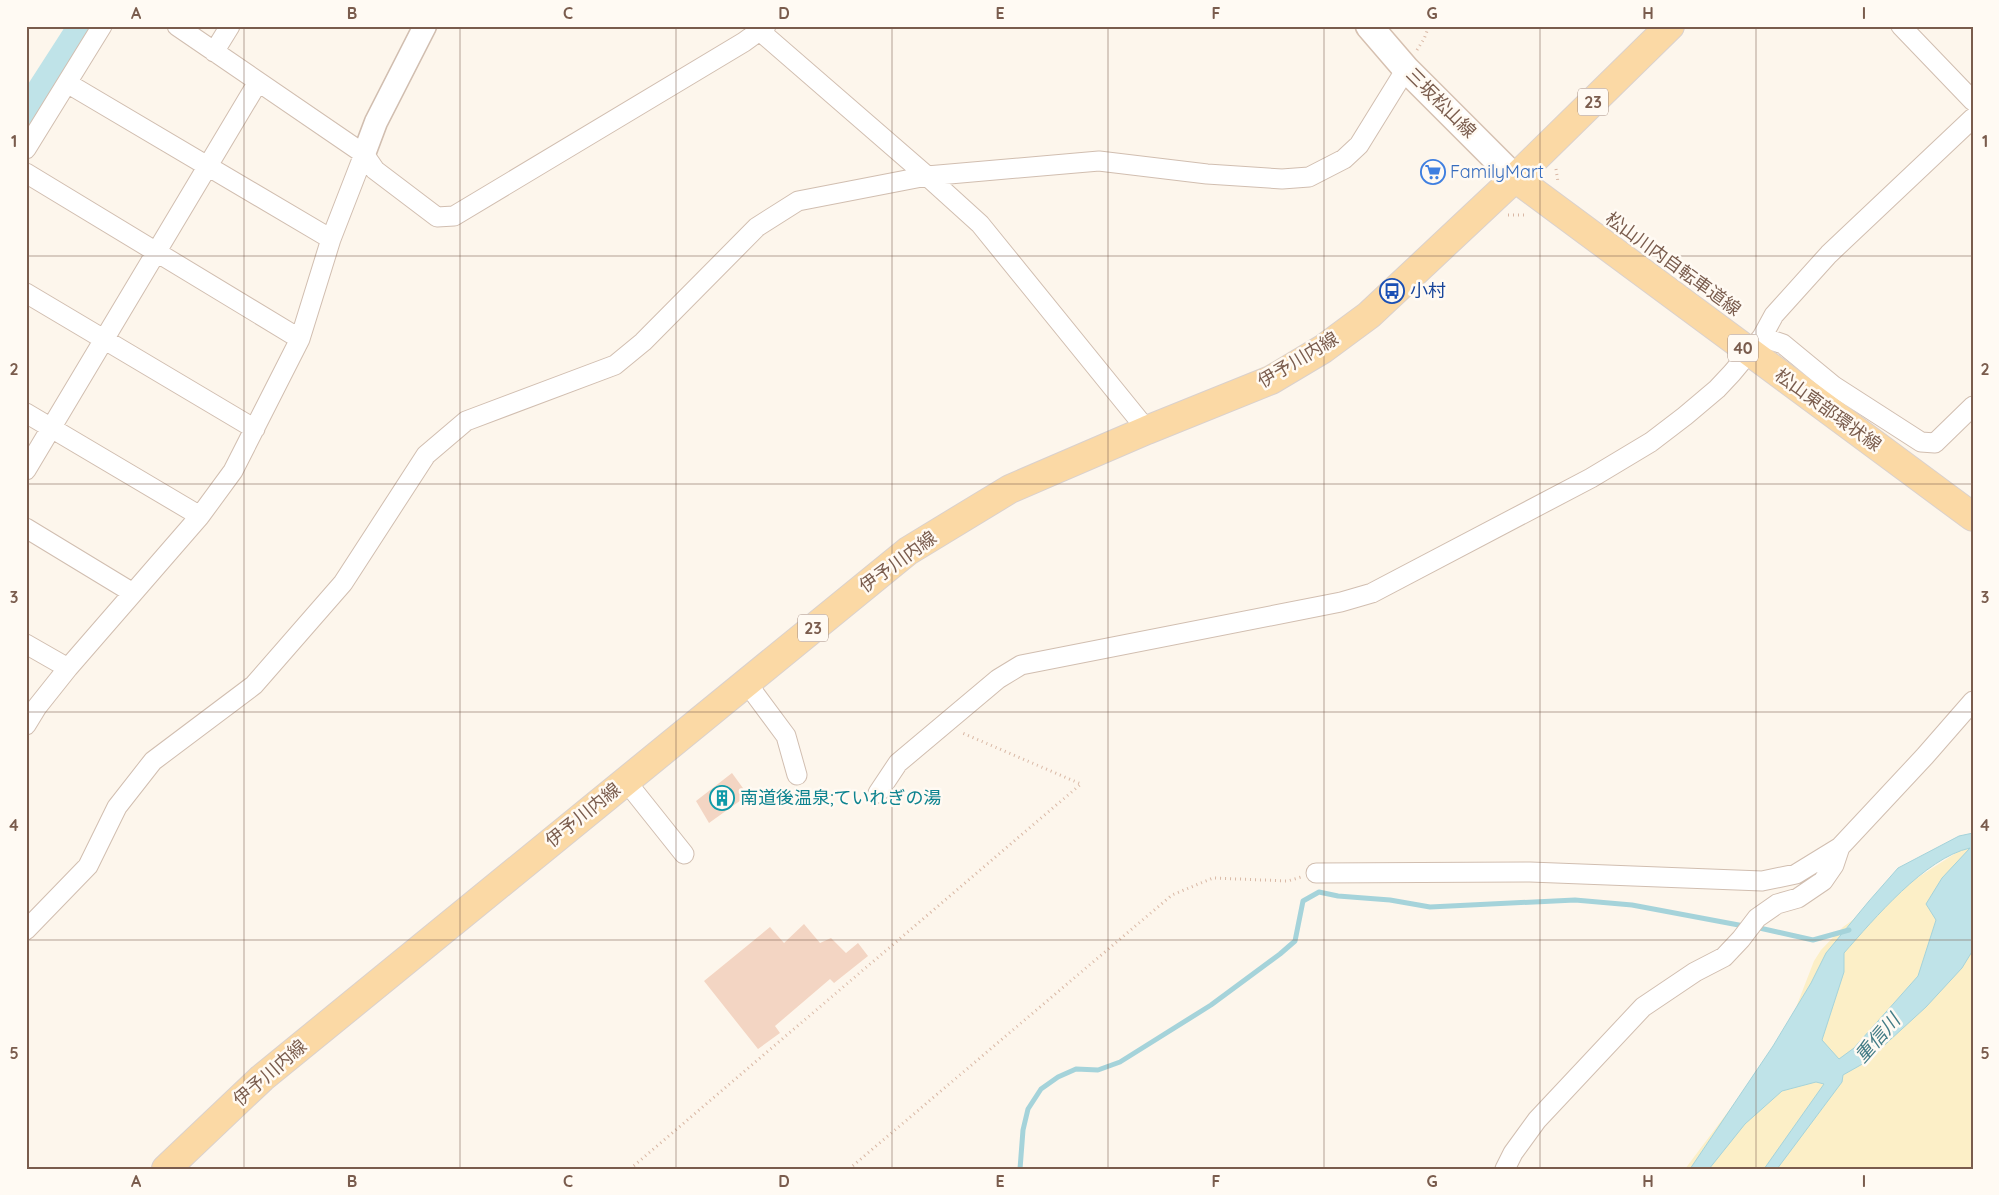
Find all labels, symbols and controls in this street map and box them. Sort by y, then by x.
text: A [131,3,142,23]
text: B [347,3,357,23]
text: C [563,3,573,23]
text: D [778,3,790,23]
text: E [995,3,1005,23]
text: F [1212,3,1221,23]
text: G [1426,3,1438,23]
text: H [1642,3,1654,23]
text: I [1862,3,1866,23]
street label: 三坂松山線 [1401,63,1481,143]
road number: 23 [1578,88,1608,115]
text: 1 [11,131,17,151]
text: 1 [1982,131,1988,151]
supermarket icon: FamilyMart [1420,159,1446,185]
place label: FamilyMart [1450,160,1544,183]
street label: 松山川内自転車道線 [1601,207,1746,321]
bus stop icon: 小村 [1379,278,1405,304]
place label: 小村 [1410,279,1446,302]
street label: 伊予川内線 [1253,327,1342,393]
road number: 40 [1728,334,1758,362]
text: 2 [9,359,19,379]
text: 2 [1980,359,1990,379]
street label: 松山東部環状線 [1771,363,1886,456]
street label: 伊予川内線 [855,526,941,597]
text: 3 [10,587,18,607]
text: 3 [1981,587,1989,607]
road number: 23 [798,614,828,641]
street label: 伊予川内線 [540,777,625,852]
building icon: 南道後温泉;ていれぎの湯 [709,785,735,811]
place label: 南道後温泉;ていれぎの湯 [740,786,942,809]
text: 4 [9,815,19,835]
text: 4 [1980,815,1990,835]
water label: 重信川 [1849,1007,1906,1067]
street label: 伊予川内線 [228,1034,311,1111]
text: 5 [9,1043,19,1063]
text: 5 [1980,1043,1990,1063]
text: A [131,1171,142,1191]
text: B [347,1171,357,1191]
text: C [563,1171,573,1191]
text: D [778,1171,790,1191]
text: E [995,1171,1005,1191]
text: F [1212,1171,1221,1191]
text: G [1426,1171,1438,1191]
text: H [1642,1171,1654,1191]
text: I [1862,1171,1866,1191]

